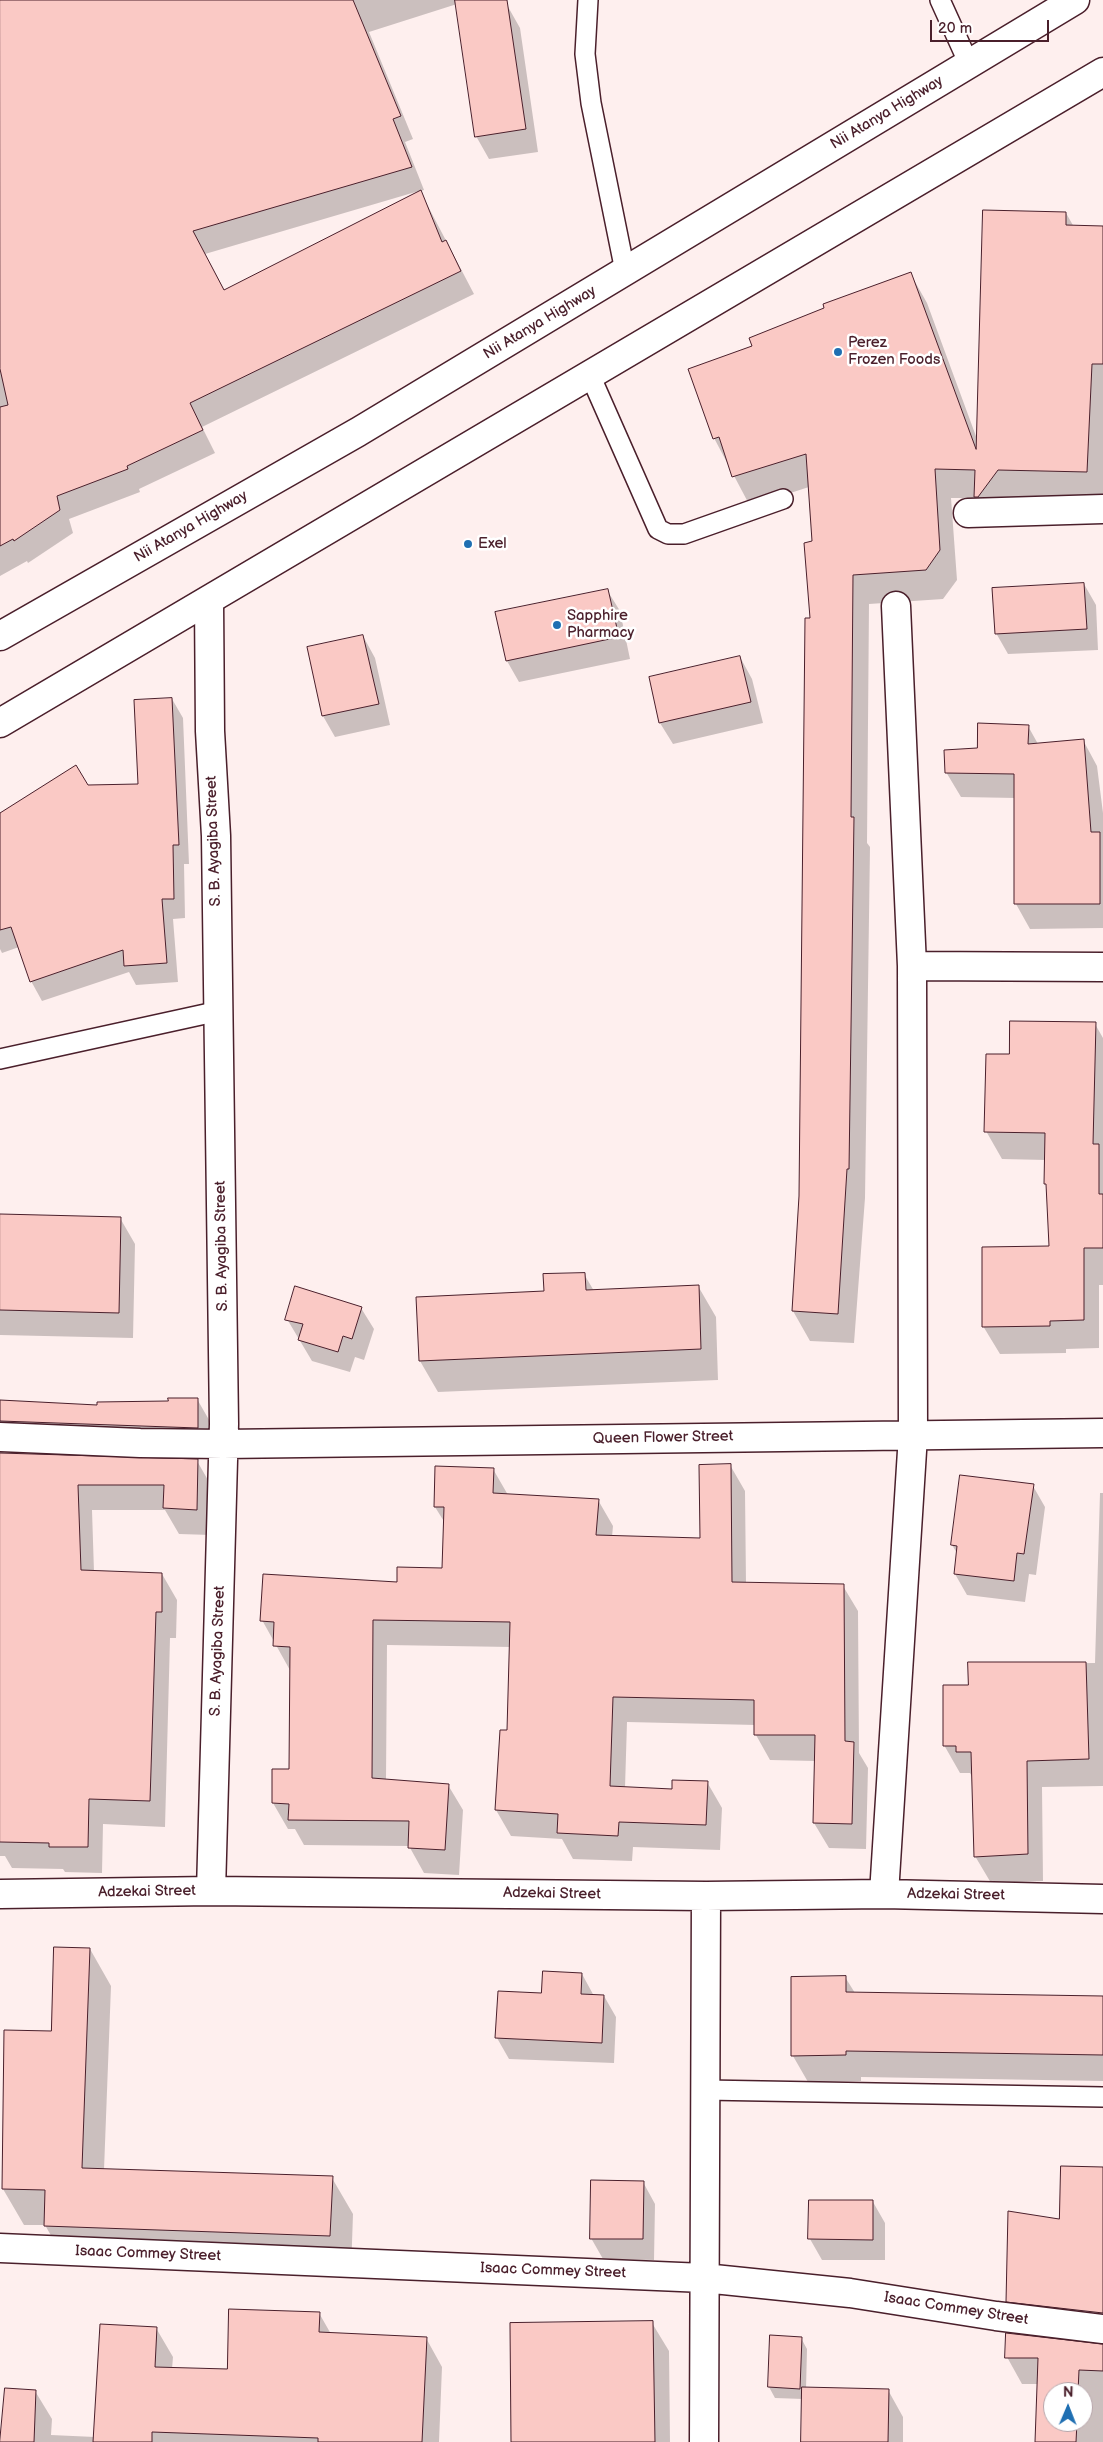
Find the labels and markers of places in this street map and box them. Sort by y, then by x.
place label: Perez Frozen Foods [848,334,940,369]
marker: Perez Frozen Foods [832,346,844,358]
place label: Exel [478,535,507,553]
marker: Exel [462,538,474,550]
place label: Sapphire Pharmacy [567,607,634,642]
marker: Sapphire Pharmacy [551,619,563,631]

